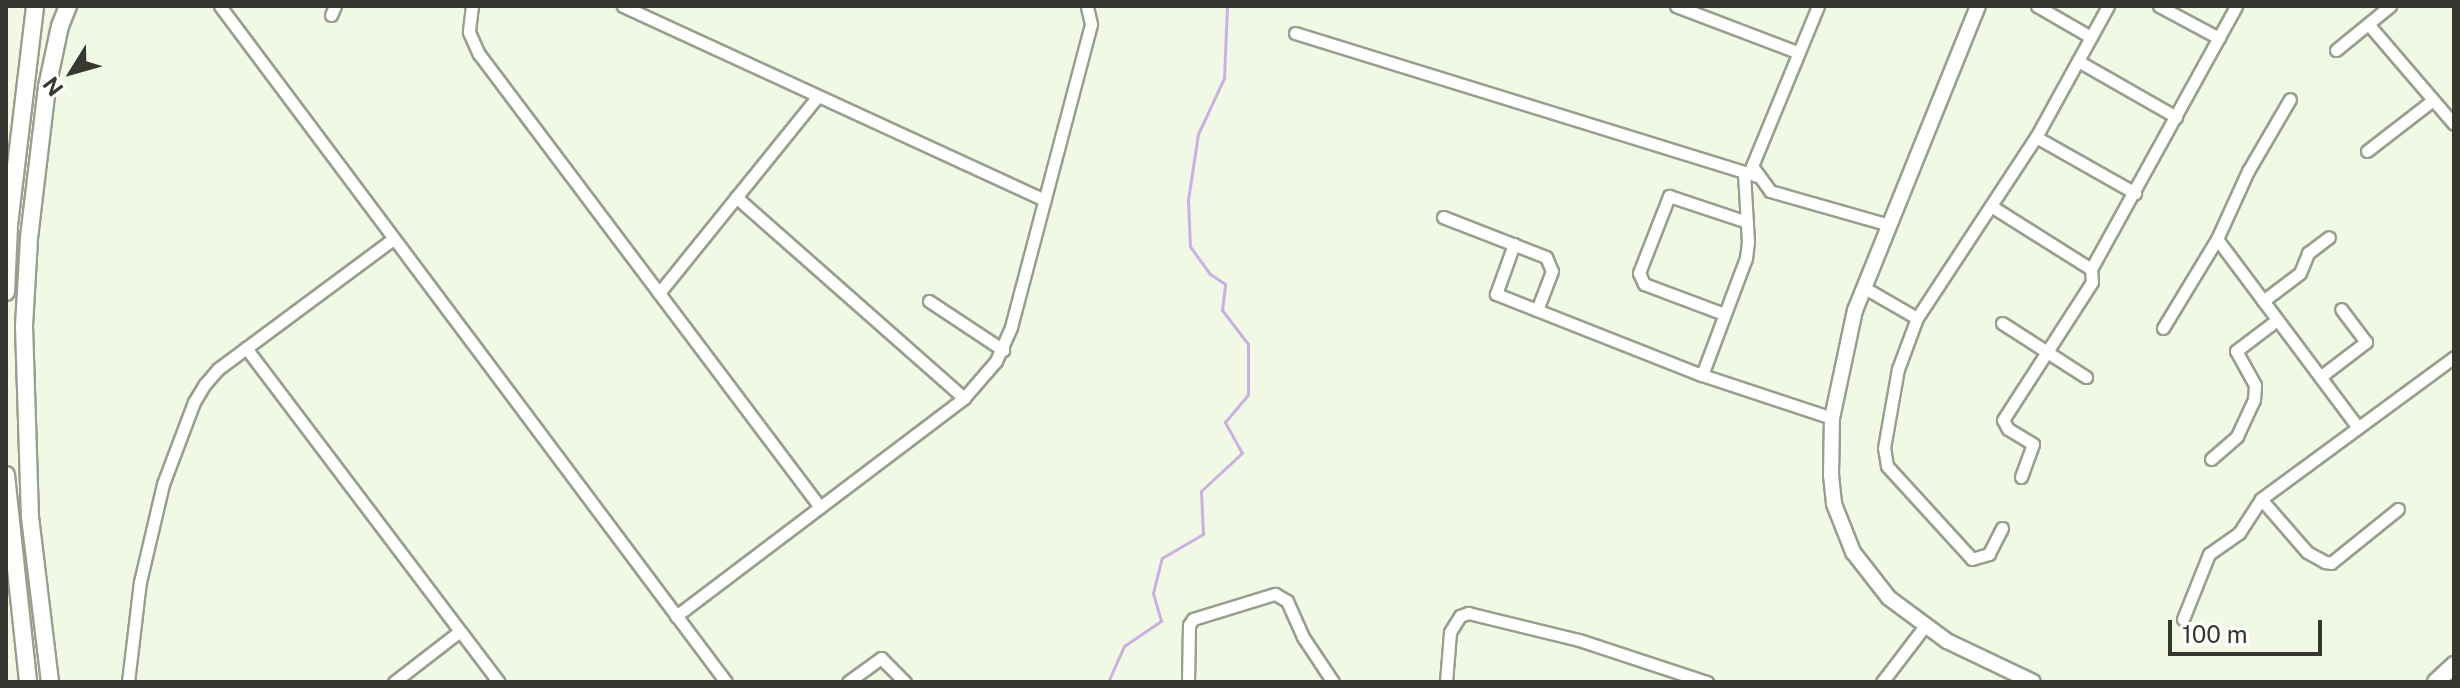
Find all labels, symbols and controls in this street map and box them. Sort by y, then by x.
north arrow [32,32,112,112]
text: N [37,72,68,101]
scale bar [2172,604,2326,654]
text: 100 m [2182,620,2248,648]

